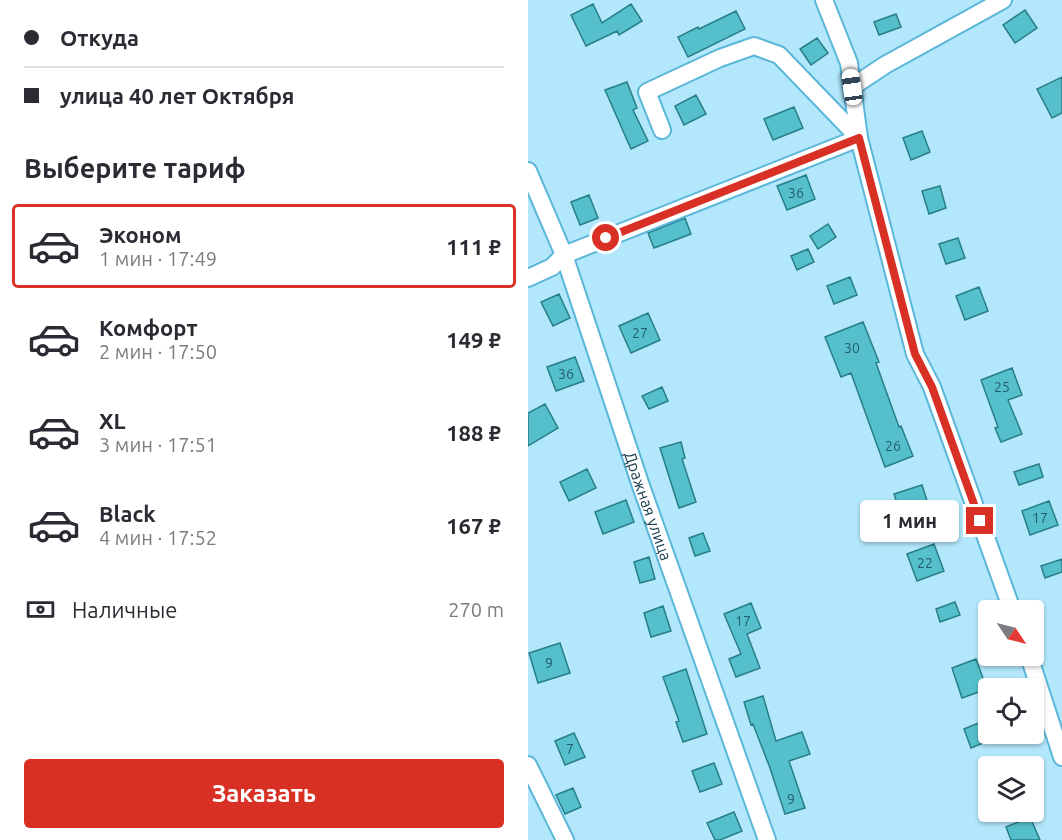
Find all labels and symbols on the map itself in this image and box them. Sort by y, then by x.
car [841,68,863,106]
house number: 36 [788,185,804,201]
route start [592,224,619,251]
house number: 27 [632,325,648,341]
house number: 30 [844,340,860,356]
house number: 36 [558,366,574,382]
house number: 25 [994,379,1010,395]
house number: 26 [885,438,901,454]
street label: Дражная улица [621,449,676,563]
callout: 1 мин [860,500,959,542]
route end [966,507,993,534]
house number: 17 [1032,510,1048,526]
house number: 22 [917,555,933,571]
north arrow [978,600,1044,666]
house number: 17 [735,613,751,629]
house number: 9 [545,655,553,671]
house number: 7 [566,741,574,757]
house number: 9 [787,791,795,807]

